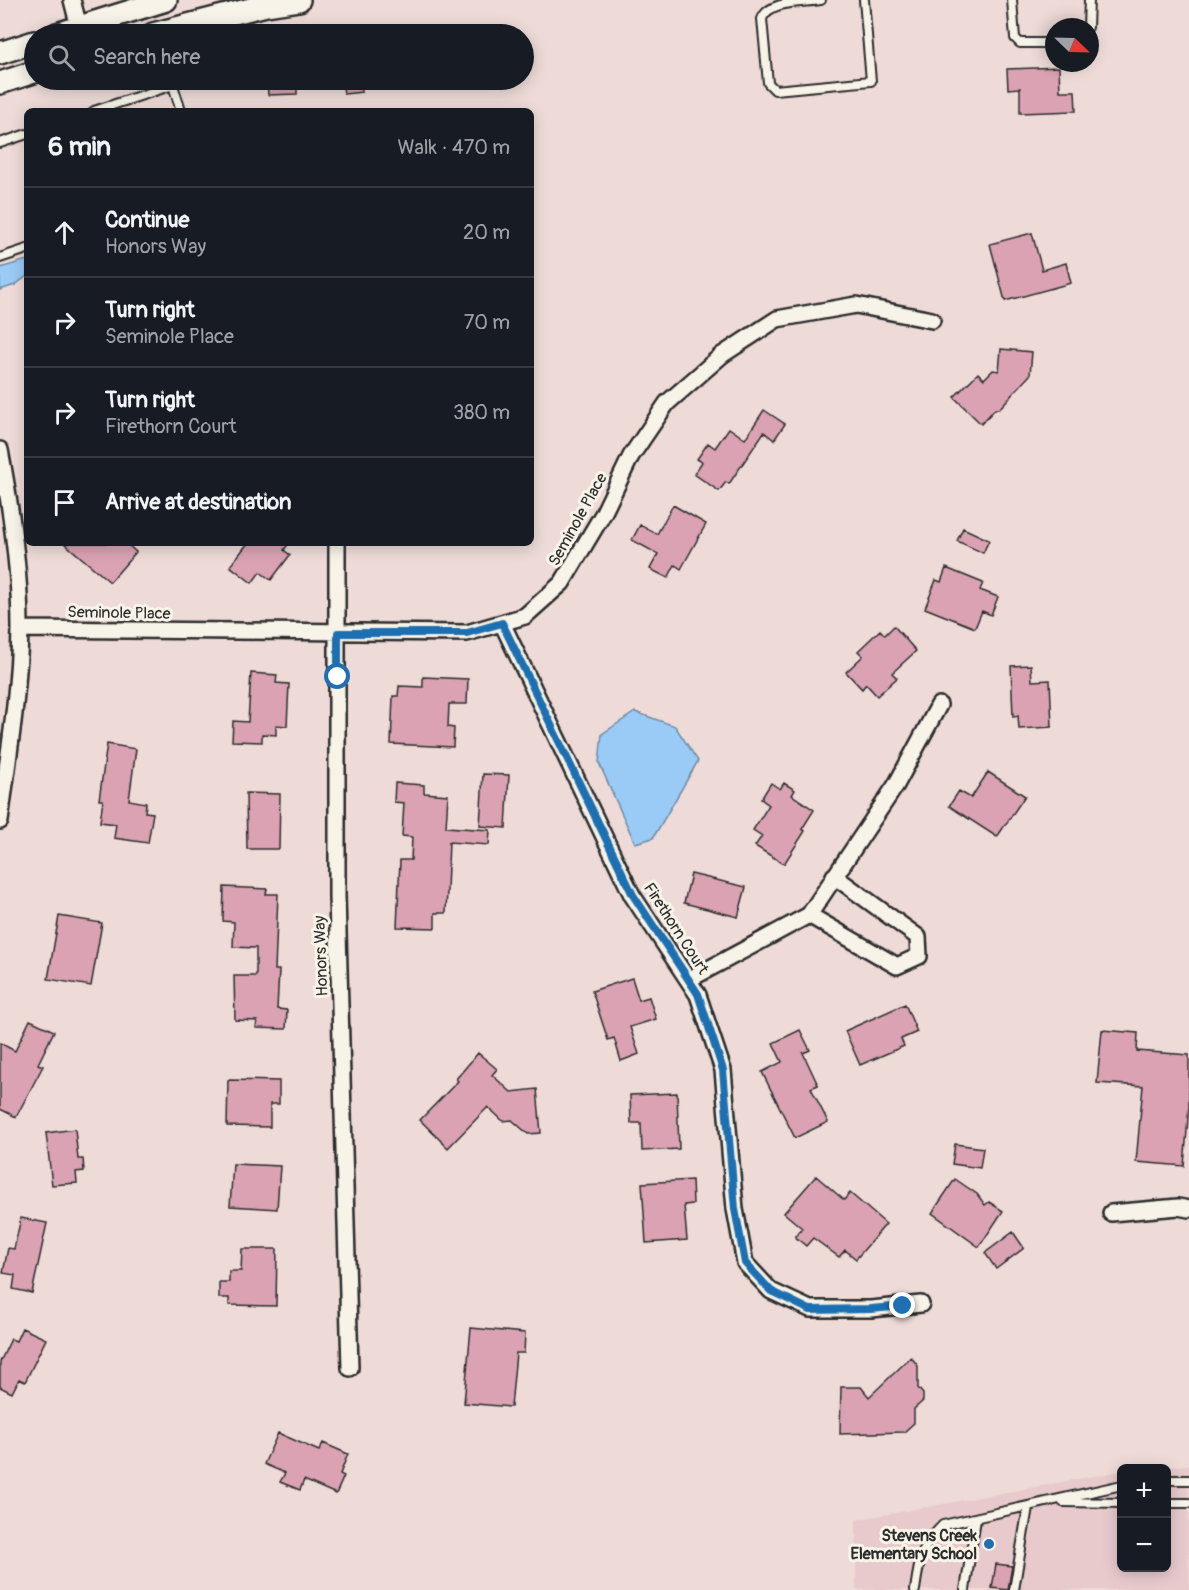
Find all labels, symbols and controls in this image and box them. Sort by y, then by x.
north arrow [1045,18,1099,72]
search box [24,24,534,90]
icon: search [45,41,78,74]
text: Search here [93,43,200,71]
text: 6 min [48,131,111,163]
text: Walk · 470 m [397,135,510,160]
text: Continue [105,206,189,234]
icon: ahead [48,216,81,249]
text: 20 m [463,220,510,245]
text: Honors Way [105,234,206,259]
text: Turn right [105,296,195,324]
icon: right [48,306,81,339]
text: 70 m [464,310,510,335]
text: Seminole Place [105,324,234,349]
text: Turn right [105,386,195,414]
icon: right [48,396,81,429]
text: 380 m [453,400,510,425]
text: Firethorn Court [105,414,237,439]
street label: Seminole Place [544,469,612,569]
icon: arrive [48,486,81,519]
text: Arrive at destination [105,488,291,516]
street label: Seminole Place [67,602,171,624]
route start [324,663,350,689]
street label: Firethorn Court [639,879,714,979]
street label: Honors Way [310,915,332,997]
route end [889,1292,915,1318]
map controls [1117,1464,1171,1572]
button: + [1117,1464,1171,1518]
button: − [1117,1518,1171,1572]
place label: Stevens Creek Elementary School [851,1526,977,1564]
marker: Stevens Creek Elementary School [982,1537,996,1551]

